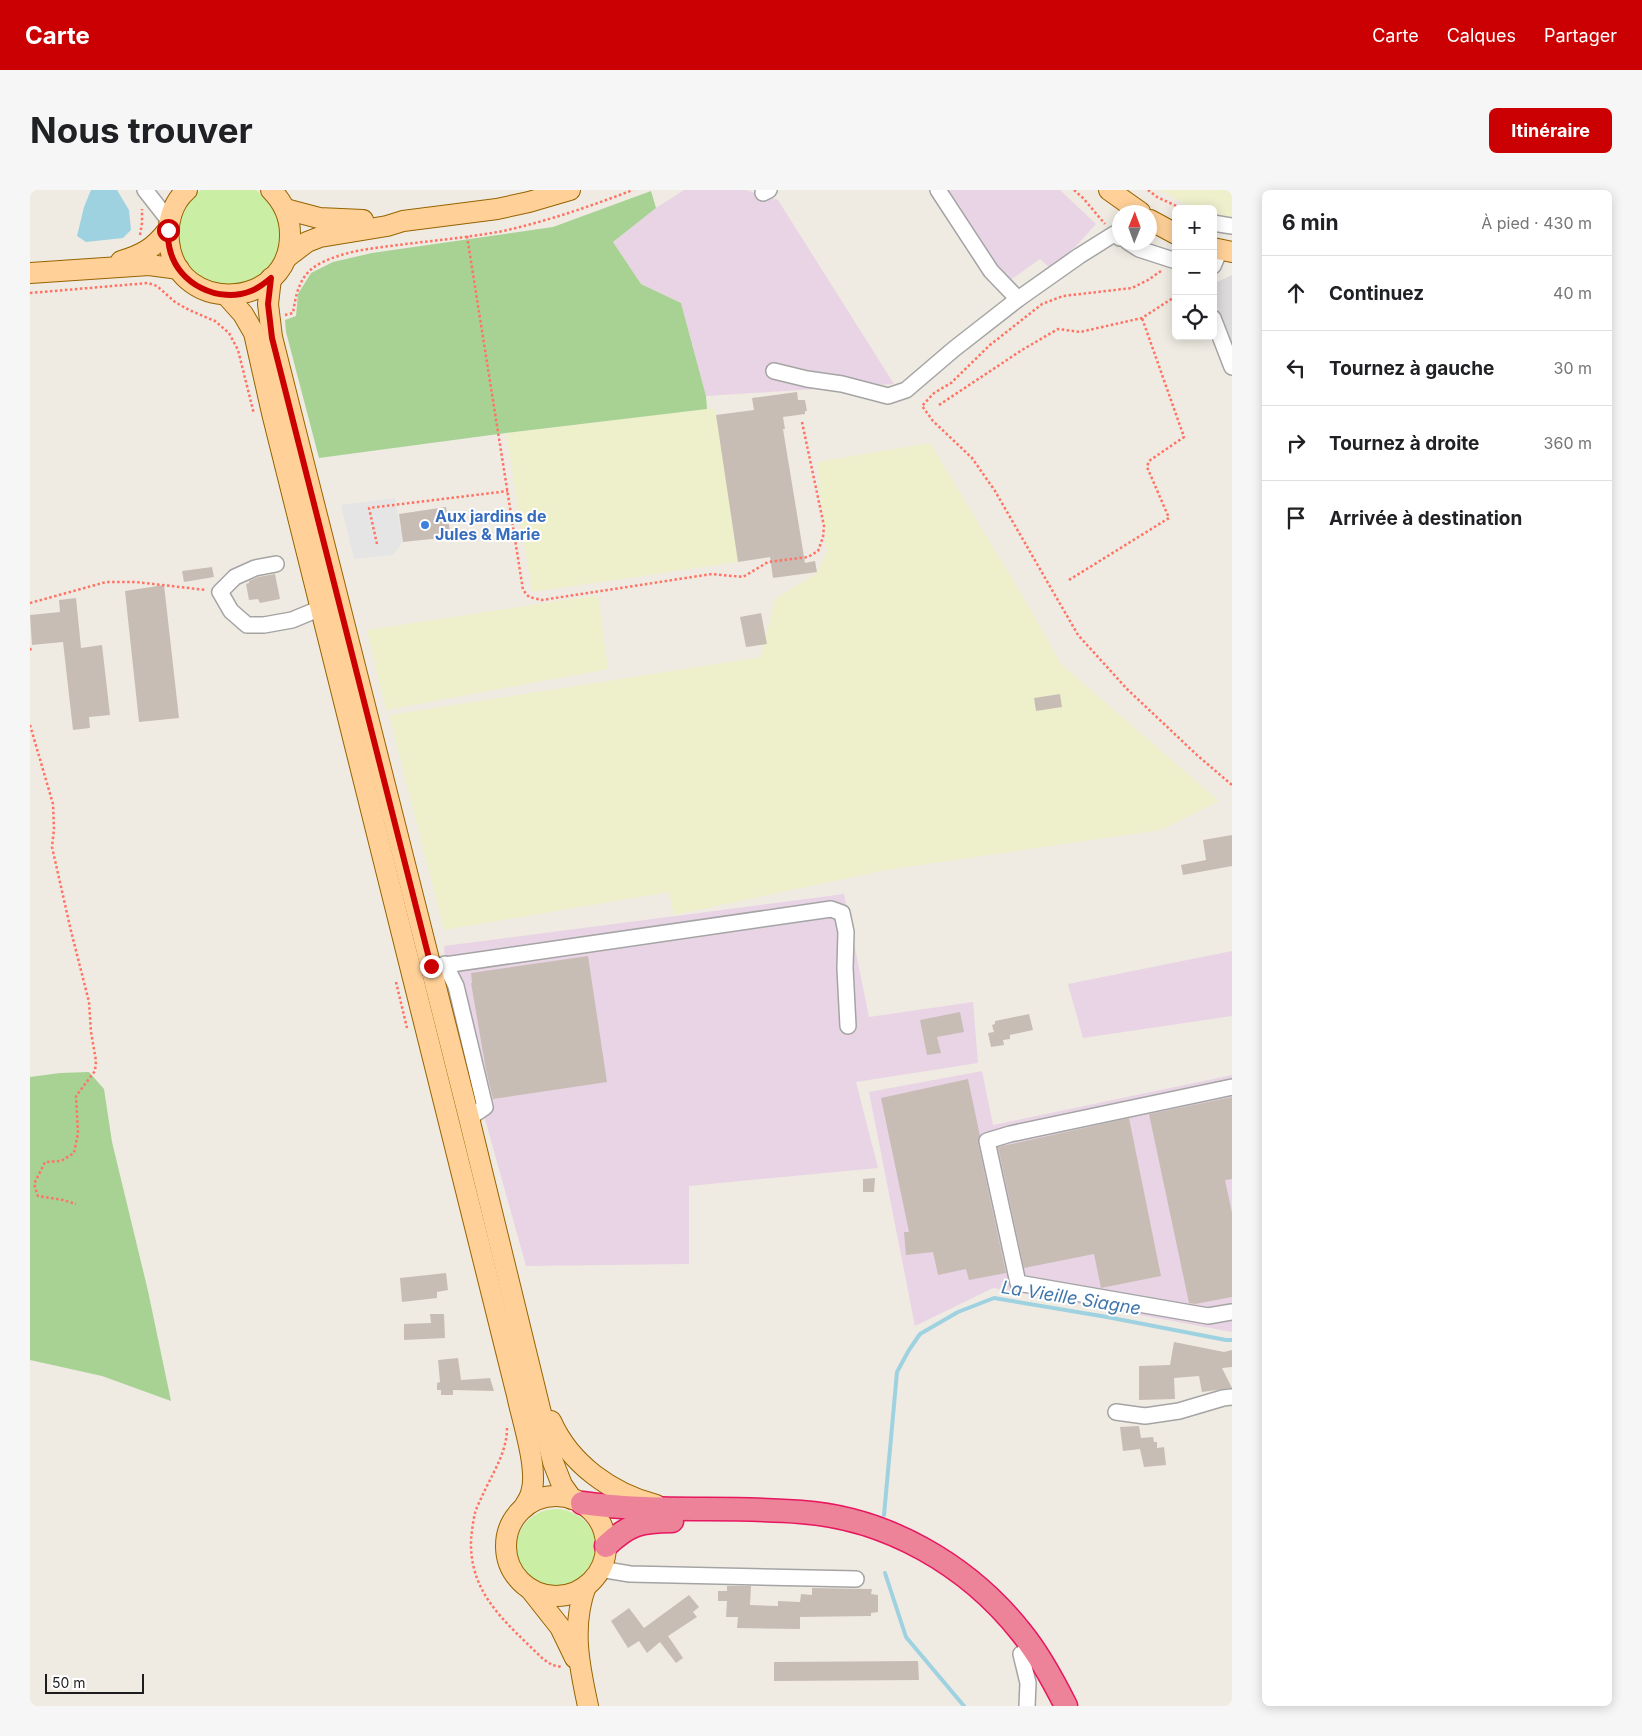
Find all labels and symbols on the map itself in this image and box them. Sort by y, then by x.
north arrow [1112,205,1157,250]
route start [157,219,180,242]
place label: Aux jardins de Jules & Marie [435,506,546,544]
marker: Aux jardins de Jules & Marie [419,519,431,531]
route end [420,955,443,978]
water label: La Vieille Siagne [1000,1276,1142,1319]
scale bar [45,1671,144,1694]

